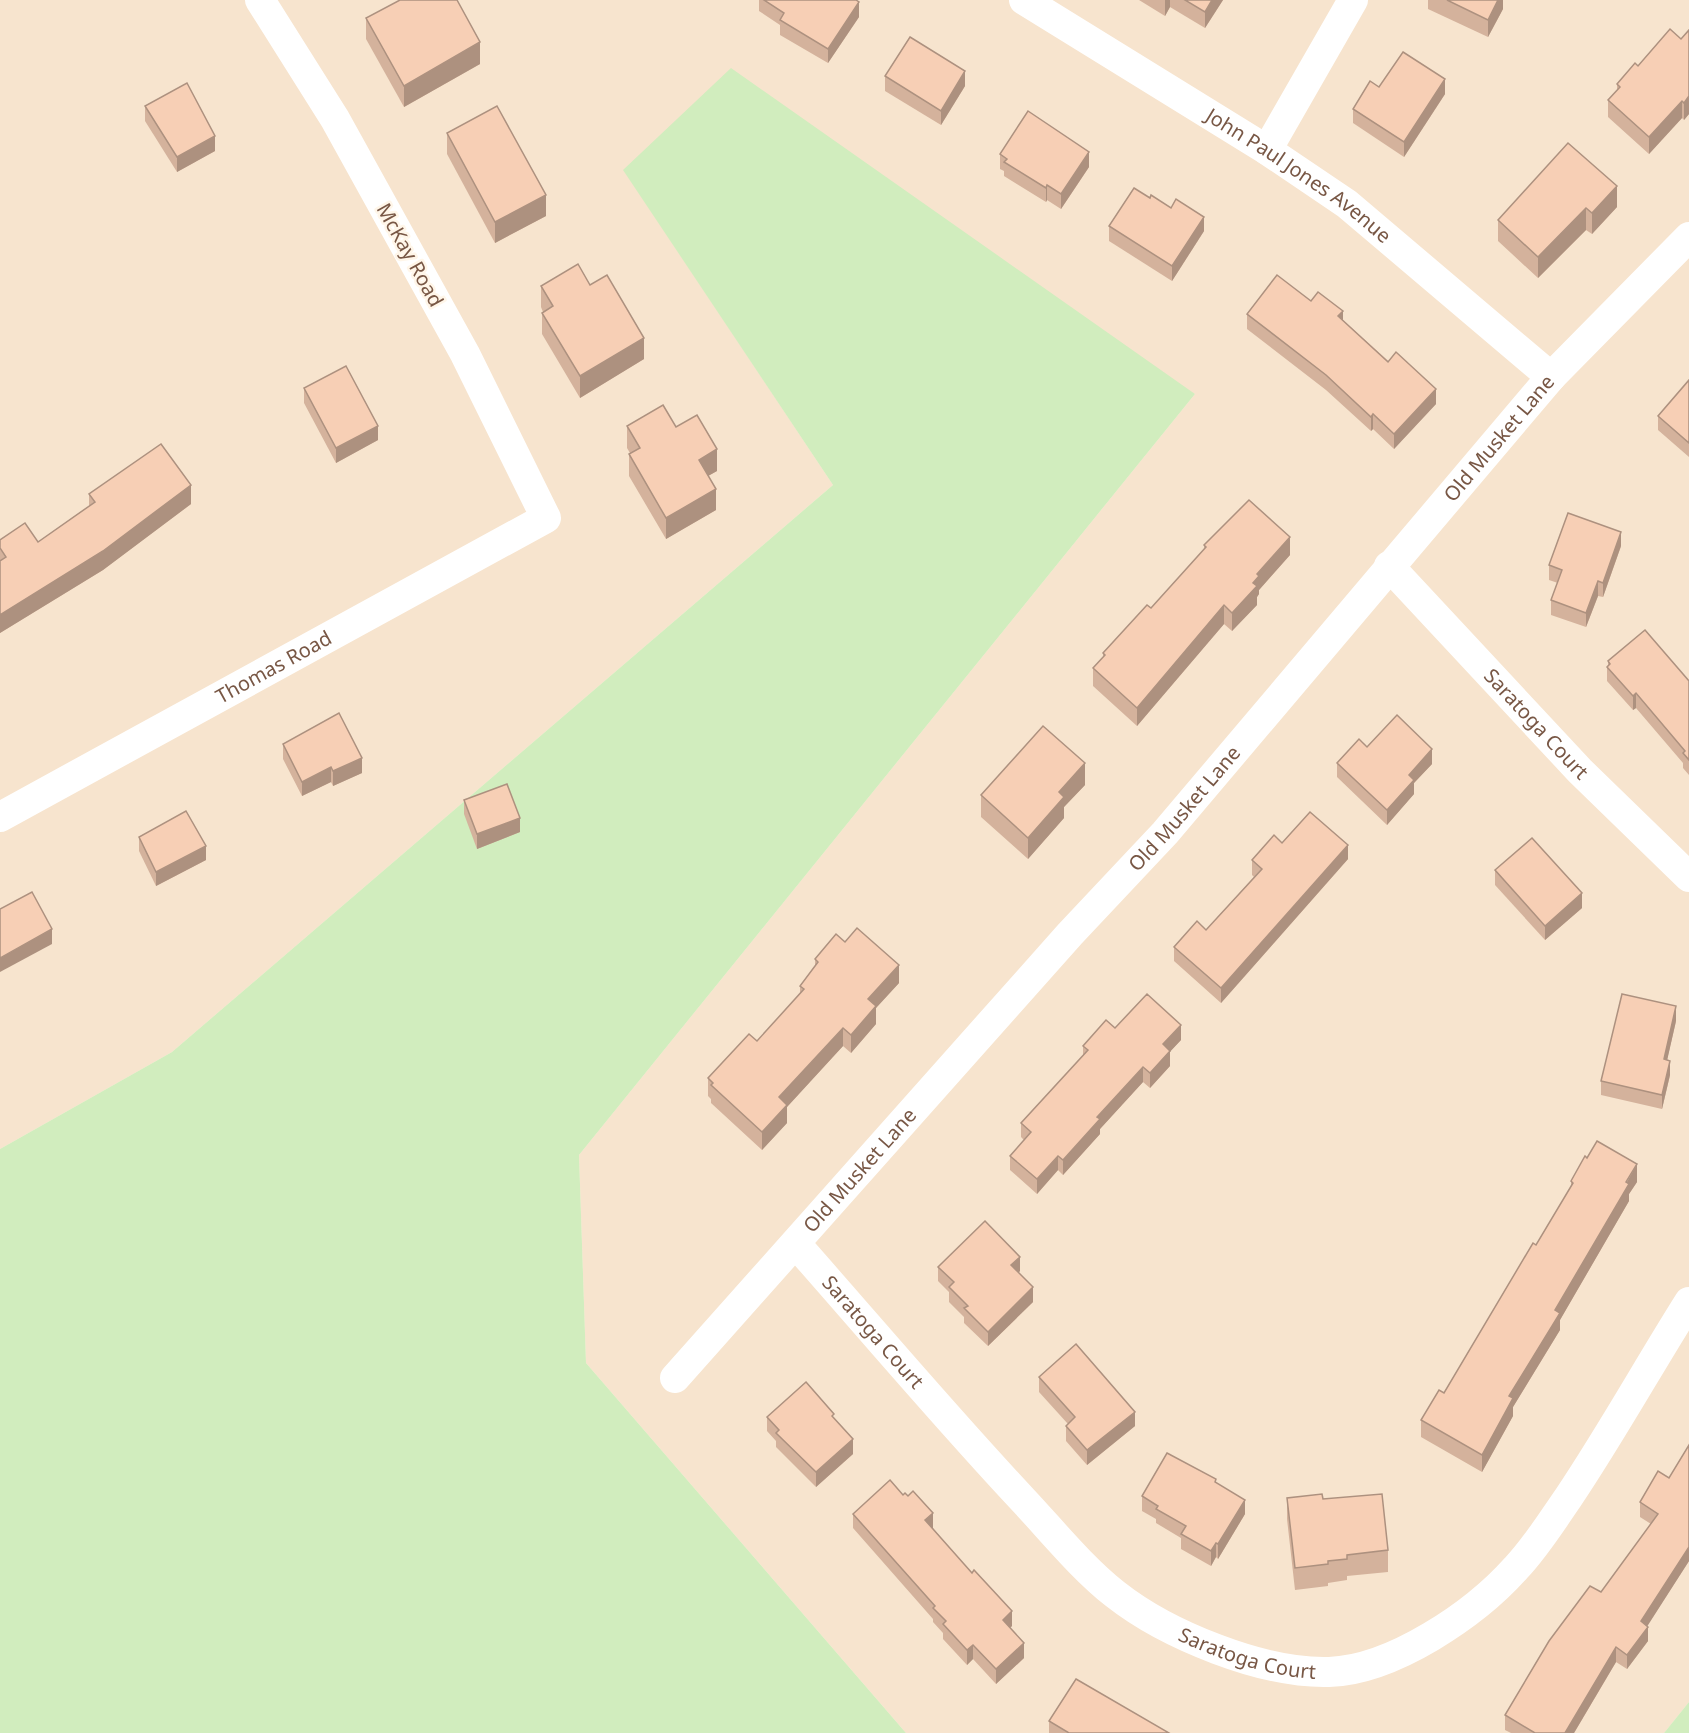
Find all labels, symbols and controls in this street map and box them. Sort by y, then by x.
street label: John Paul Jones Avenue [1199,101,1397,249]
street label: McKay Road [371,198,450,312]
street label: Old Musket Lane [1437,369,1560,507]
street label: Thomas Road [211,624,336,709]
street label: Saratoga Court [1478,663,1595,785]
street label: Old Musket Lane [1122,740,1246,877]
street label: Old Musket Lane [797,1102,922,1238]
street label: Saratoga Court [817,1269,930,1394]
street label: Saratoga Court [1174,1621,1317,1685]

